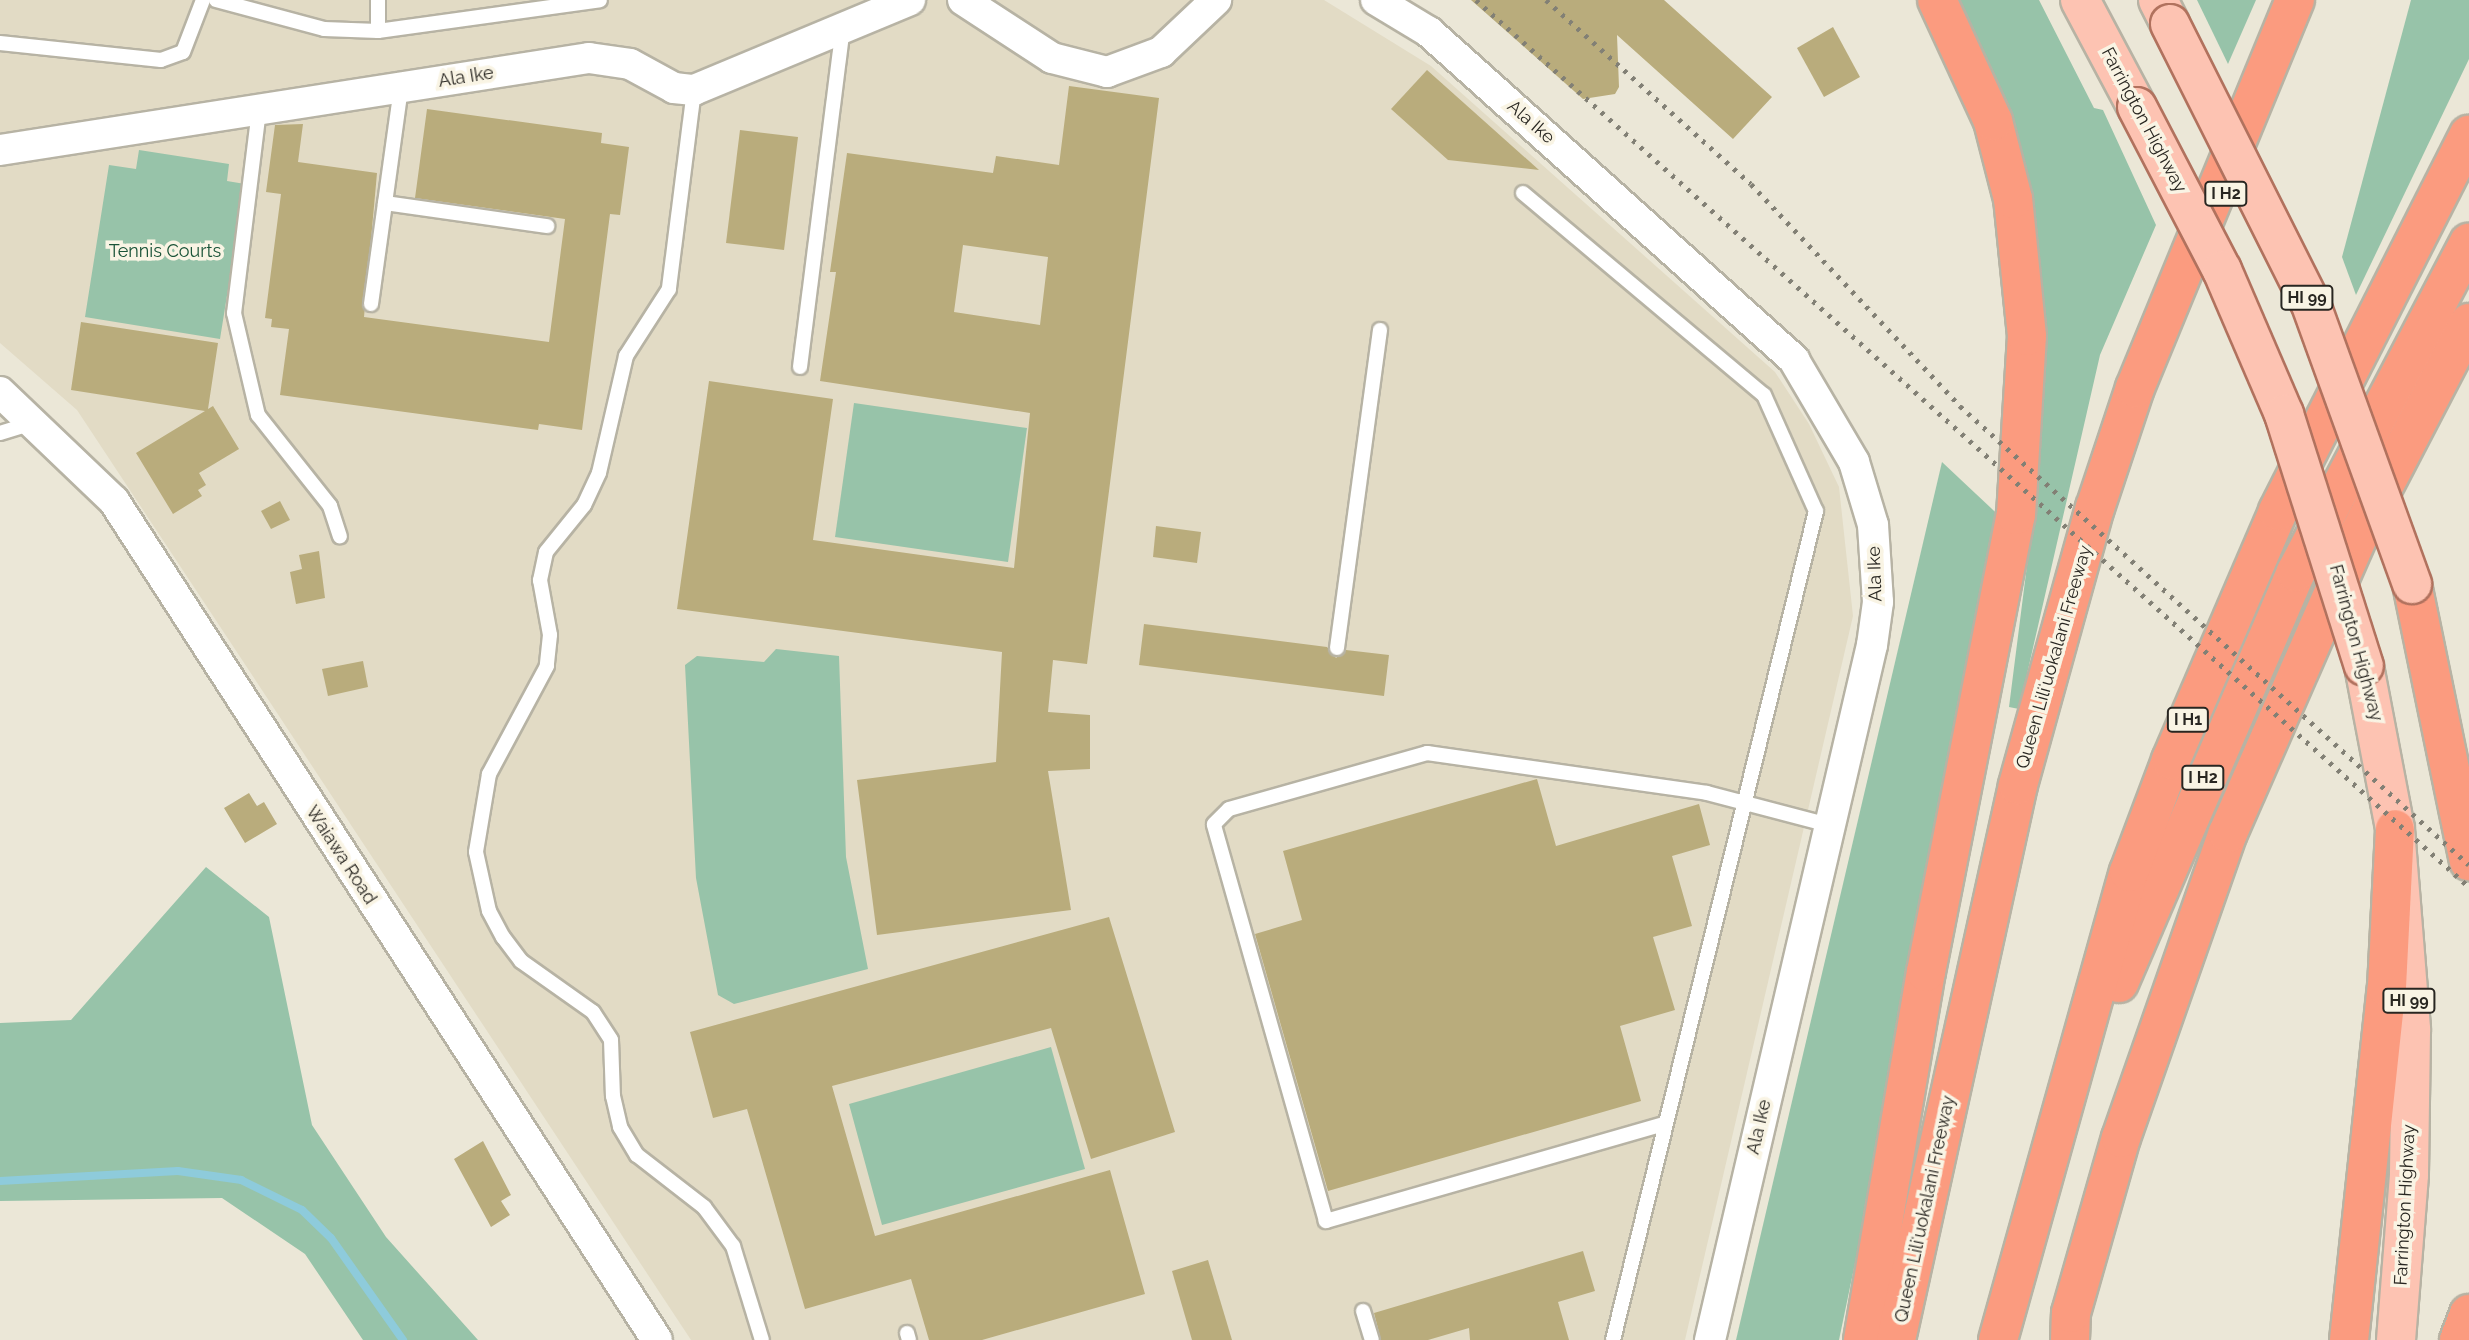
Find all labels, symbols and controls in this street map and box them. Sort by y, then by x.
street label: Farrington Highway [2097,44,2191,196]
street label: Ala Ike [437,62,495,92]
street label: Ala Ike [1503,96,1559,148]
road number: I H2 [2203,182,2249,206]
park label: Tennis Courts [109,240,221,262]
road number: HI 99 [2279,286,2335,310]
street label: Queen Liliʻuokalani Freeway [2012,543,2096,771]
street label: Ala Ike [1863,546,1887,602]
street label: Farrington Highway [2325,562,2387,724]
road number: I H1 [2165,708,2211,733]
road number: I H2 [2180,765,2226,790]
street label: Waiawa Road [301,802,381,908]
road number: HI 99 [2381,988,2437,1014]
street label: Queen Liliʻuokalani Freeway [1890,1094,1960,1324]
street label: Ala Ike [1742,1098,1776,1156]
street label: Farrington Highway [2390,1124,2420,1286]

